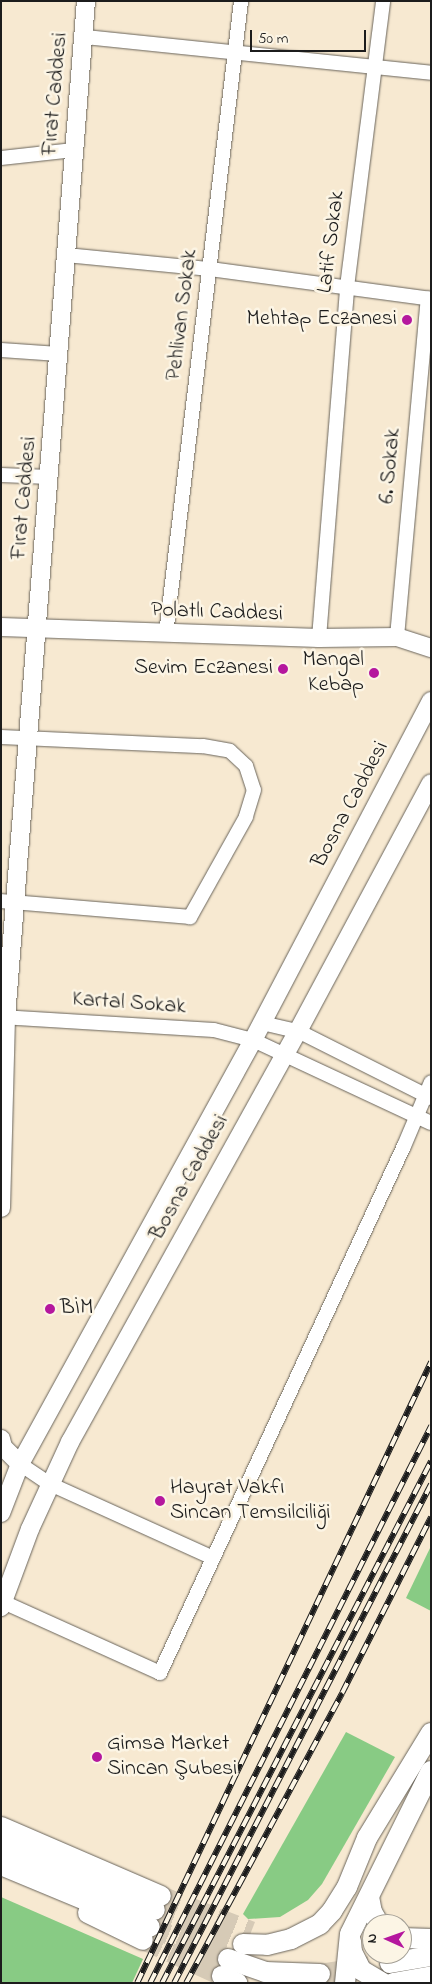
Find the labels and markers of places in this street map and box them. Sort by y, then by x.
place label: Mehtap Eczanesi [247,307,397,333]
marker: Mehtap Eczanesi [401,314,413,326]
place label: Mangal Kebap [302,647,364,698]
place label: Sevim Eczanesi [134,656,273,682]
marker: Sevim Eczanesi [277,663,289,675]
marker: Mangal Kebap [368,667,380,679]
place label: BİM [60,1296,93,1322]
marker: BİM [44,1303,56,1315]
place label: Hayrat Vakfı Sincan Temsilciliği [170,1475,331,1526]
marker: Hayrat Vakfı Sincan Temsilciliği [154,1495,166,1507]
place label: Gimsa Market Sincan Şubesi [107,1731,237,1782]
marker: Gimsa Market Sincan Şubesi [91,1751,103,1763]

